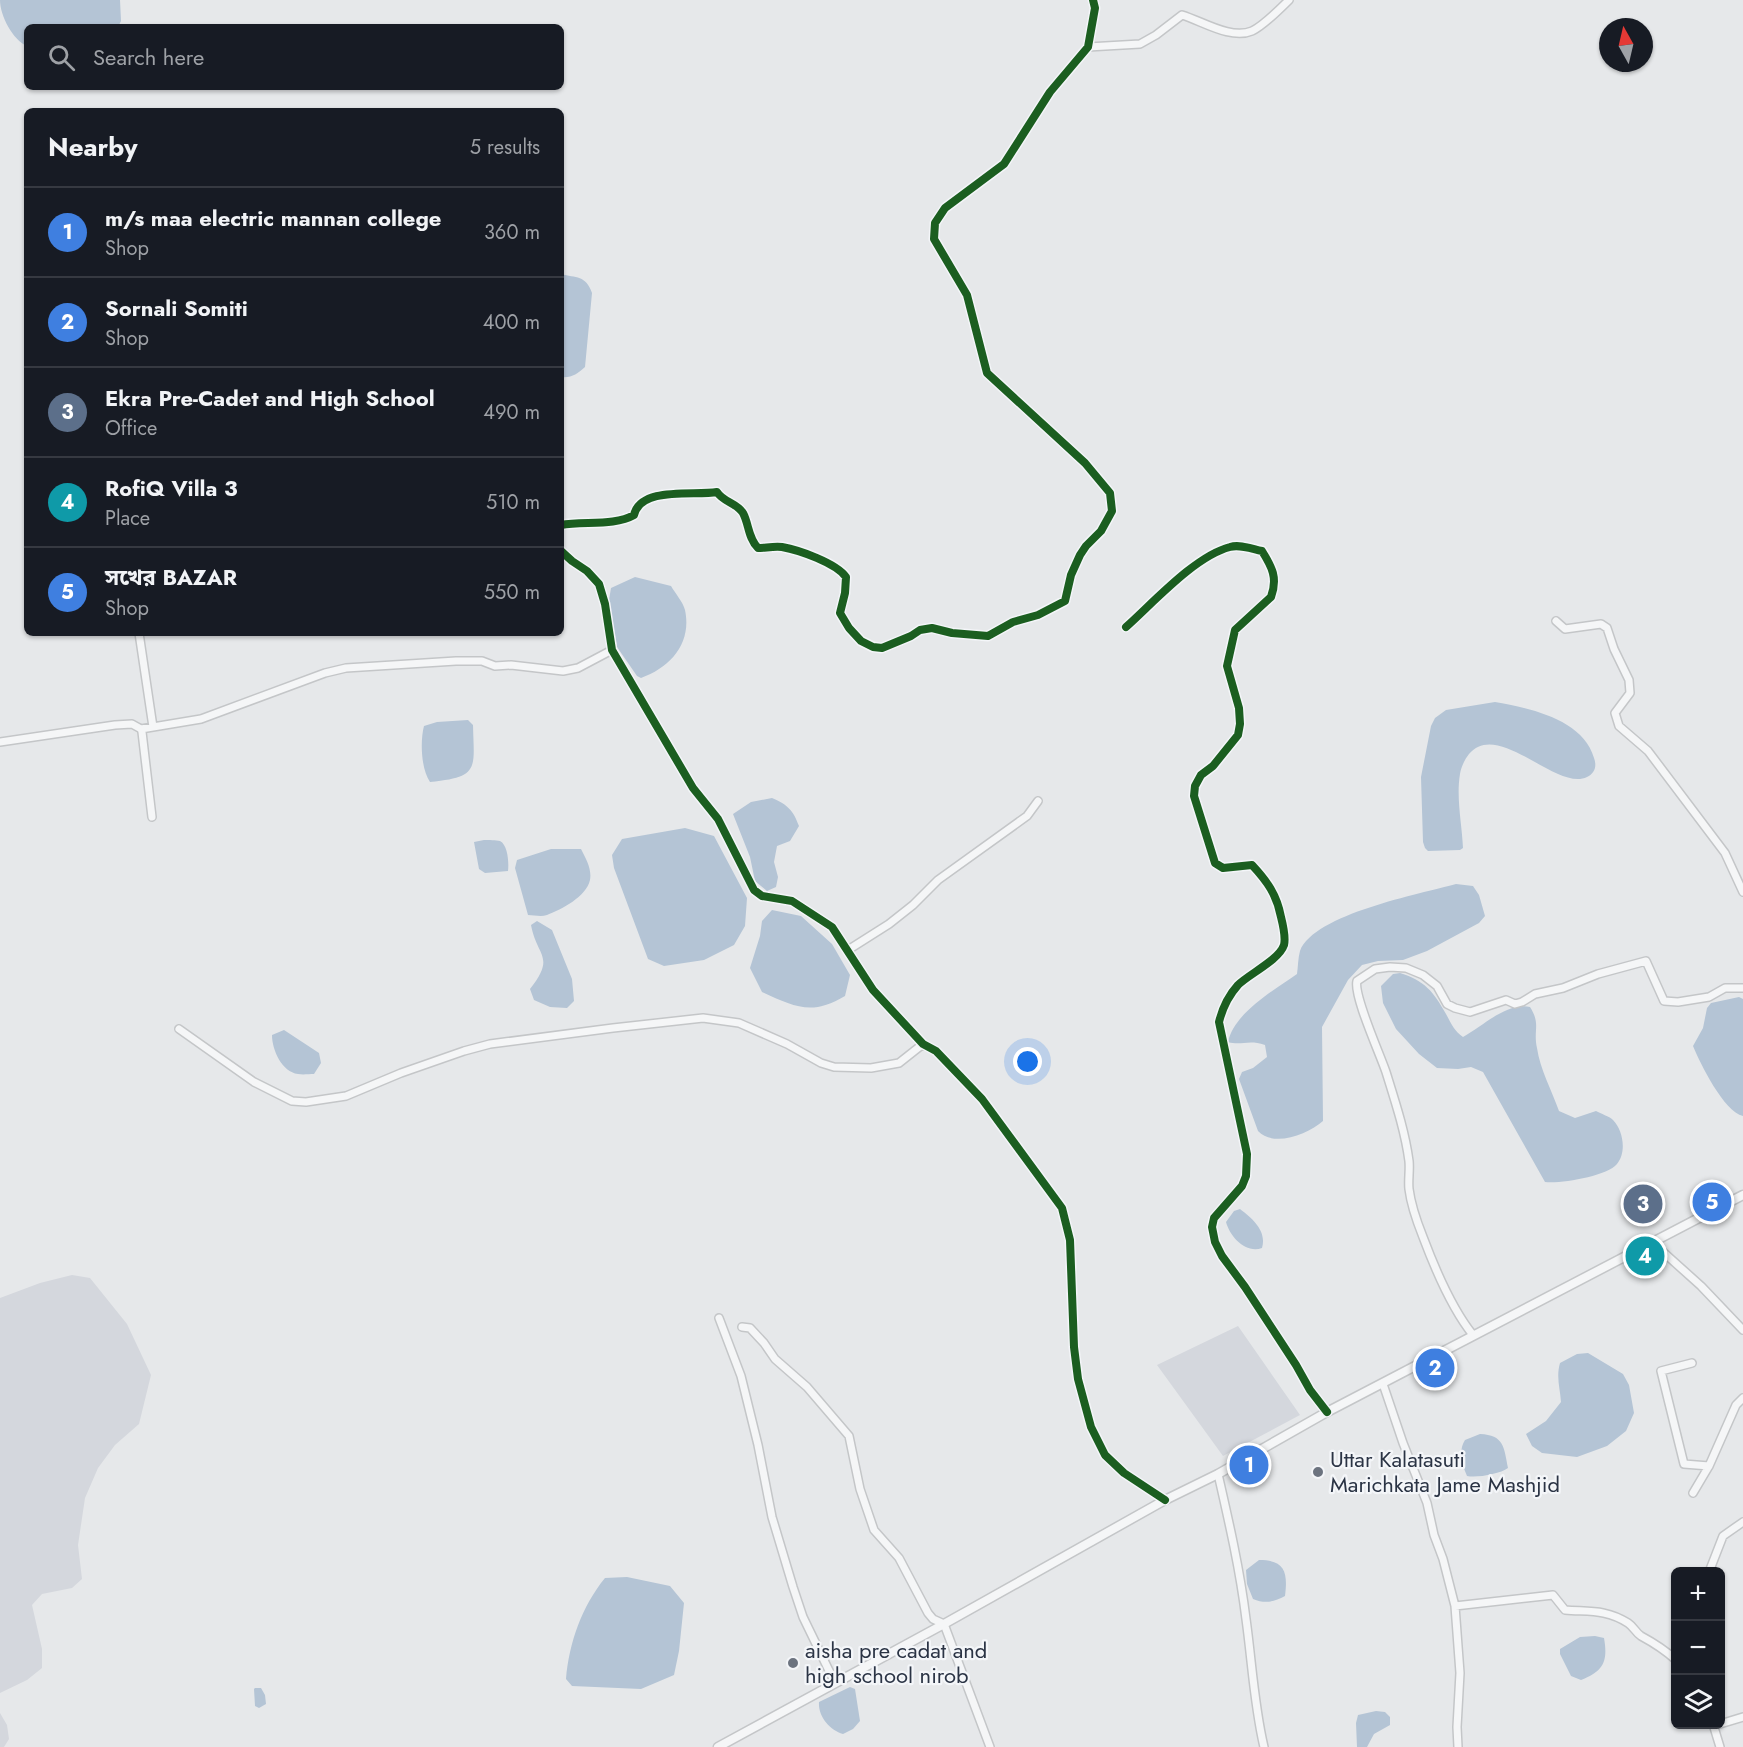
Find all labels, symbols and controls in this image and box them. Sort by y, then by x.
north arrow [1599,18,1653,72]
search box [24,24,564,90]
icon: search [45,41,78,74]
text: Search here [93,41,204,73]
text: Nearby [48,128,137,166]
text: 5 results [470,133,540,162]
text: m/s maa electric mannan college [105,202,441,234]
text: 1 [62,218,73,247]
text: 360 m [484,218,540,247]
text: Shop [105,234,149,263]
text: Sornali Somiti [105,292,248,324]
text: 2 [61,308,74,337]
text: 400 m [483,308,540,337]
text: Shop [105,324,149,353]
text: Ekra Pre-Cadet and High School [105,382,435,414]
text: 3 [61,398,74,427]
text: 490 m [483,398,540,427]
text: Office [105,414,157,443]
text: RofiQ Villa 3 [105,472,238,504]
text: 4 [61,488,74,517]
text: 510 m [486,488,540,517]
text: Place [105,504,150,533]
text: সখের BAZAR [105,561,237,593]
text: 5 [61,578,74,607]
text: 550 m [484,578,540,607]
text: Shop [105,594,149,623]
your location [1013,1047,1042,1076]
pin: 5 [1692,1180,1732,1224]
pin: 3 [1624,1182,1662,1226]
pin: 4 [1626,1234,1664,1278]
pin: 2 [1416,1346,1454,1390]
pin: 1 [1230,1442,1268,1488]
place label: Uttar Kalatasuti Marichkata Jame Mashjid [1330,1443,1560,1500]
marker: Uttar Kalatasuti Marichkata Jame Mashjid [1311,1465,1325,1479]
map controls [1671,1567,1725,1729]
button: + [1671,1567,1725,1621]
button: − [1671,1621,1725,1675]
place label: aisha pre cadat and high school nirob [805,1634,987,1691]
marker: aisha pre cadat and high school nirob [786,1656,800,1670]
button: layers [1671,1675,1725,1729]

